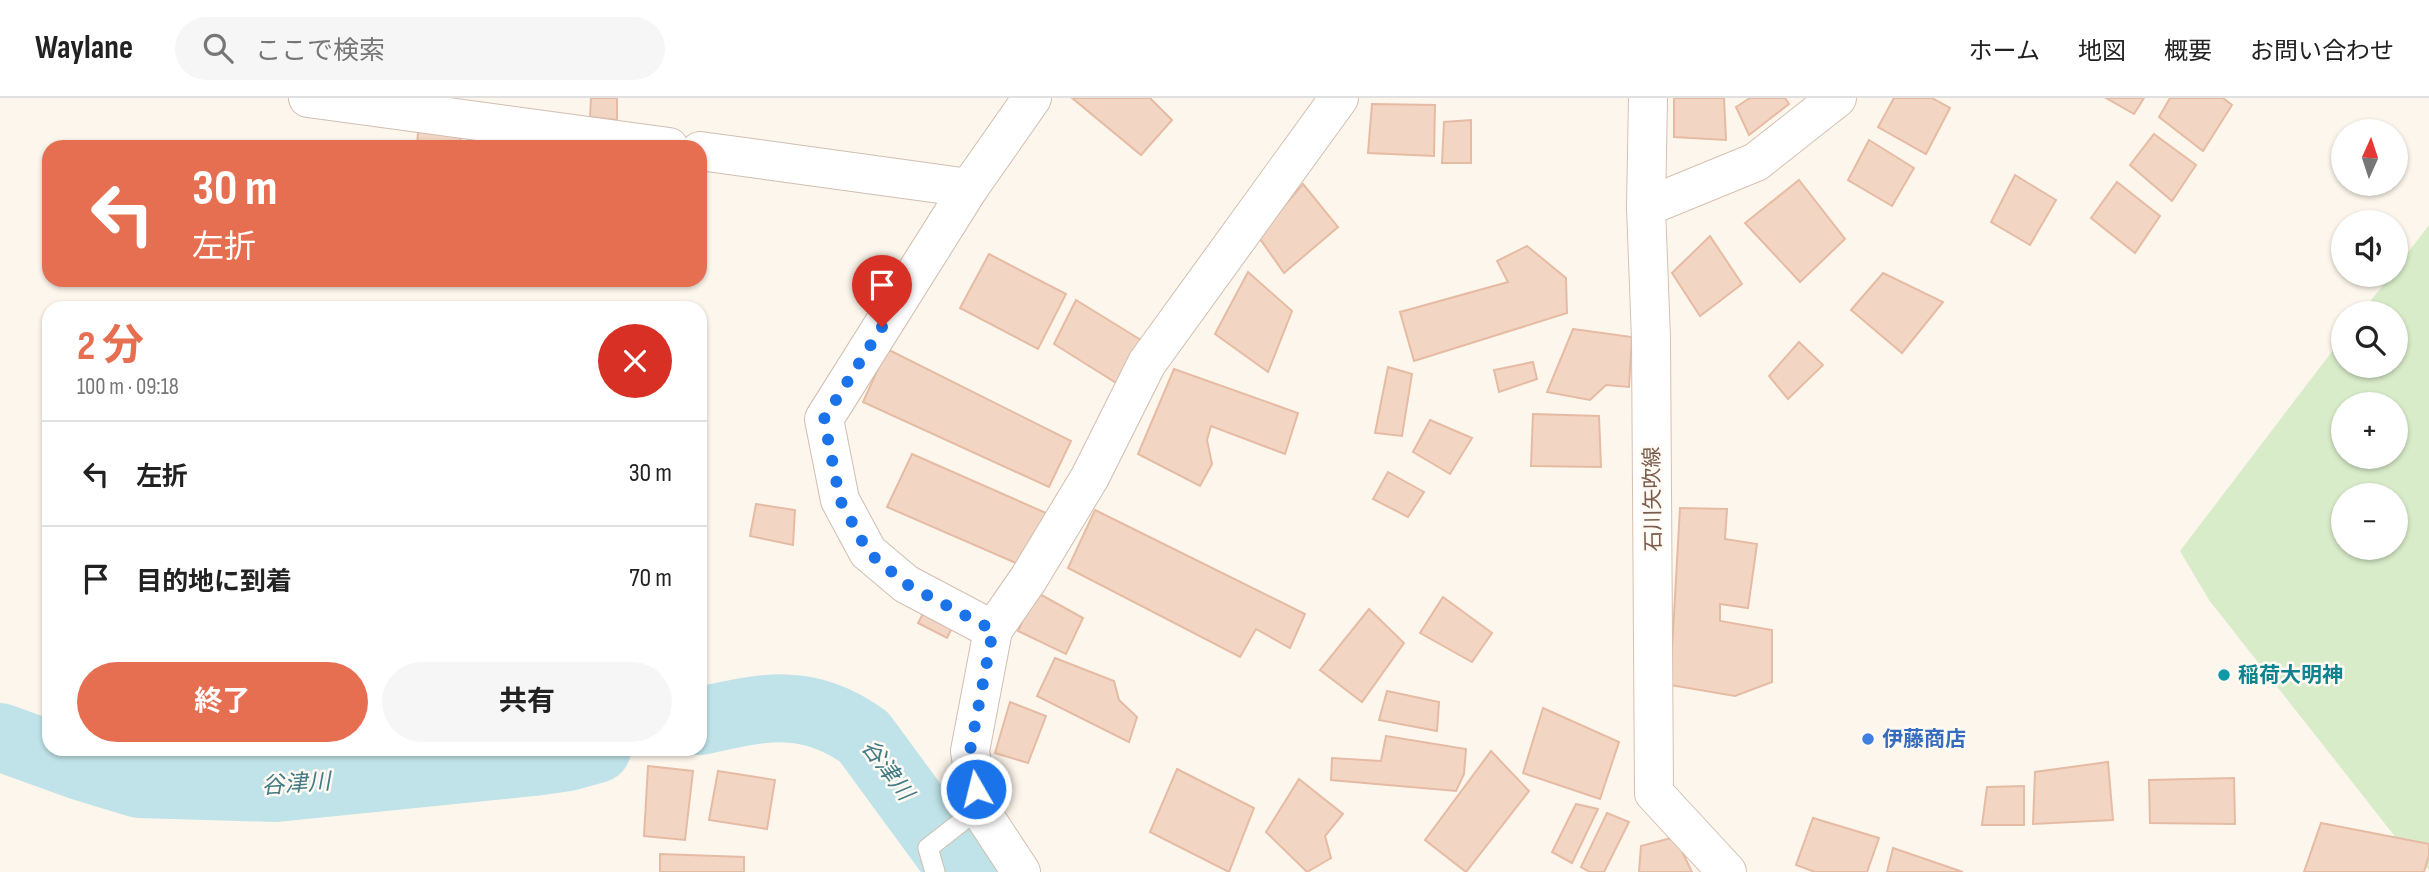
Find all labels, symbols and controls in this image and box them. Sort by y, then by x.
search box [175,17,665,80]
text: Waylane [35,28,133,68]
icon: search [199,29,237,67]
text: ここで検索 [255,36,385,67]
text: ホーム [1969,37,2040,66]
text: 地図 [2078,37,2126,66]
text: 概要 [2164,37,2212,66]
text: お問い合わせ [2250,37,2394,66]
north arrow [2331,119,2408,196]
map controls [2331,119,2408,560]
text: 30 m [192,160,277,219]
icon: left [77,168,168,259]
button: sound [2331,210,2408,287]
text: 左折 [192,228,256,267]
pin [852,255,912,327]
icon: arrive [863,266,901,304]
button: search [2331,301,2408,378]
text: 2 分 [77,321,144,372]
button: close [598,324,672,398]
text: 100 m · 09:18 [77,373,179,401]
button: + [2331,392,2408,469]
street label: 石川矢吹線 [1640,446,1666,552]
icon: left [77,455,115,493]
text: 30 m [629,458,672,489]
text: 左折 [136,462,188,493]
button: − [2331,483,2408,560]
icon: arrive [77,560,115,598]
text: 70 m [629,563,672,594]
text: 目的地に到着 [136,567,292,598]
button: 終了 [77,662,368,742]
button: 共有 [382,662,672,742]
place label: 稲荷大明神 [2238,663,2343,688]
marker: 稲荷大明神 [2216,667,2232,683]
place label: 伊藤商店 [1882,727,1966,752]
marker: 伊藤商店 [1860,731,1876,747]
water label: 谷津川 [855,734,921,808]
position arrow [939,752,1013,826]
water label: 谷津川 [261,767,334,800]

